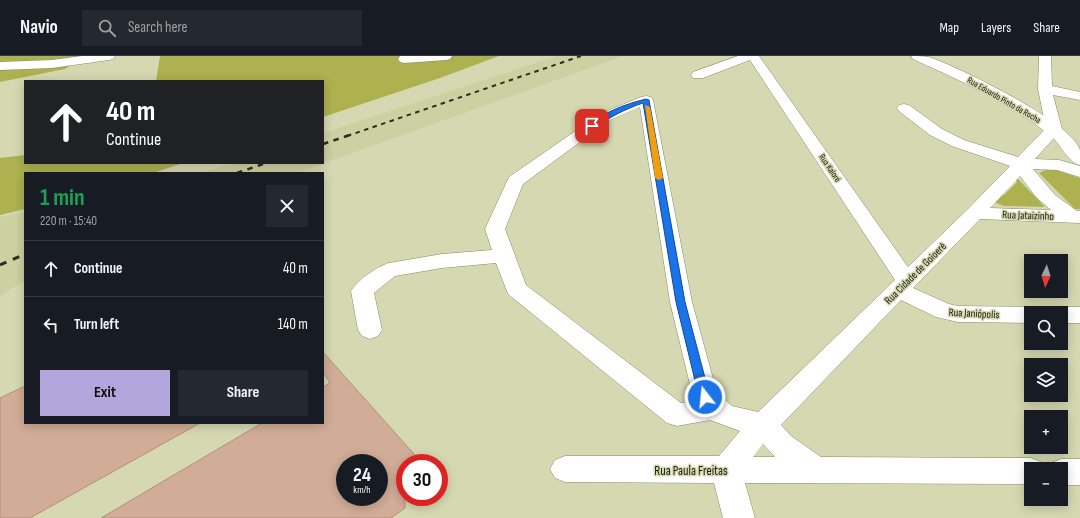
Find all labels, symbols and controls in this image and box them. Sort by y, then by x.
search box [82,10,362,46]
text: Navio [20,16,58,39]
icon: search [96,17,118,39]
text: Search here [128,18,188,37]
text: Map [939,19,959,36]
text: Layers [981,19,1011,36]
text: Share [1033,19,1060,36]
street label: Rua Eduardo Pinto da Rocha [965,75,1043,126]
text: 40 m [106,95,155,128]
icon: ahead [40,96,92,148]
pin [575,109,609,143]
icon: arrive [581,115,603,137]
text: Continue [106,129,161,150]
street label: Rua Kaloré [816,152,843,185]
text: 1 min [40,183,85,212]
button: close [266,185,308,227]
street label: Rua Jataizinho [1002,208,1054,223]
text: 220 m · 15:40 [40,213,97,229]
street label: Rua Cidade de Goioerê [882,240,949,307]
north arrow [1024,254,1068,298]
map controls [1024,254,1068,506]
icon: ahead [40,258,62,280]
text: Continue [74,259,123,278]
text: 40 m [283,259,308,278]
street label: Rua Janiópolis [948,306,1000,321]
button: search [1024,306,1068,350]
icon: left [40,314,62,336]
text: Turn left [74,315,119,334]
text: 140 m [278,315,308,334]
button: layers [1024,358,1068,402]
button: Exit [40,370,170,416]
button: Share [178,370,308,416]
position arrow [684,376,726,418]
button: + [1024,410,1068,454]
speed limit sign: 30 [396,454,448,506]
button: − [1024,462,1068,506]
text: 24 [353,463,371,487]
street label: Rua Paula Freitas [654,463,728,479]
text: km/h [353,484,371,496]

